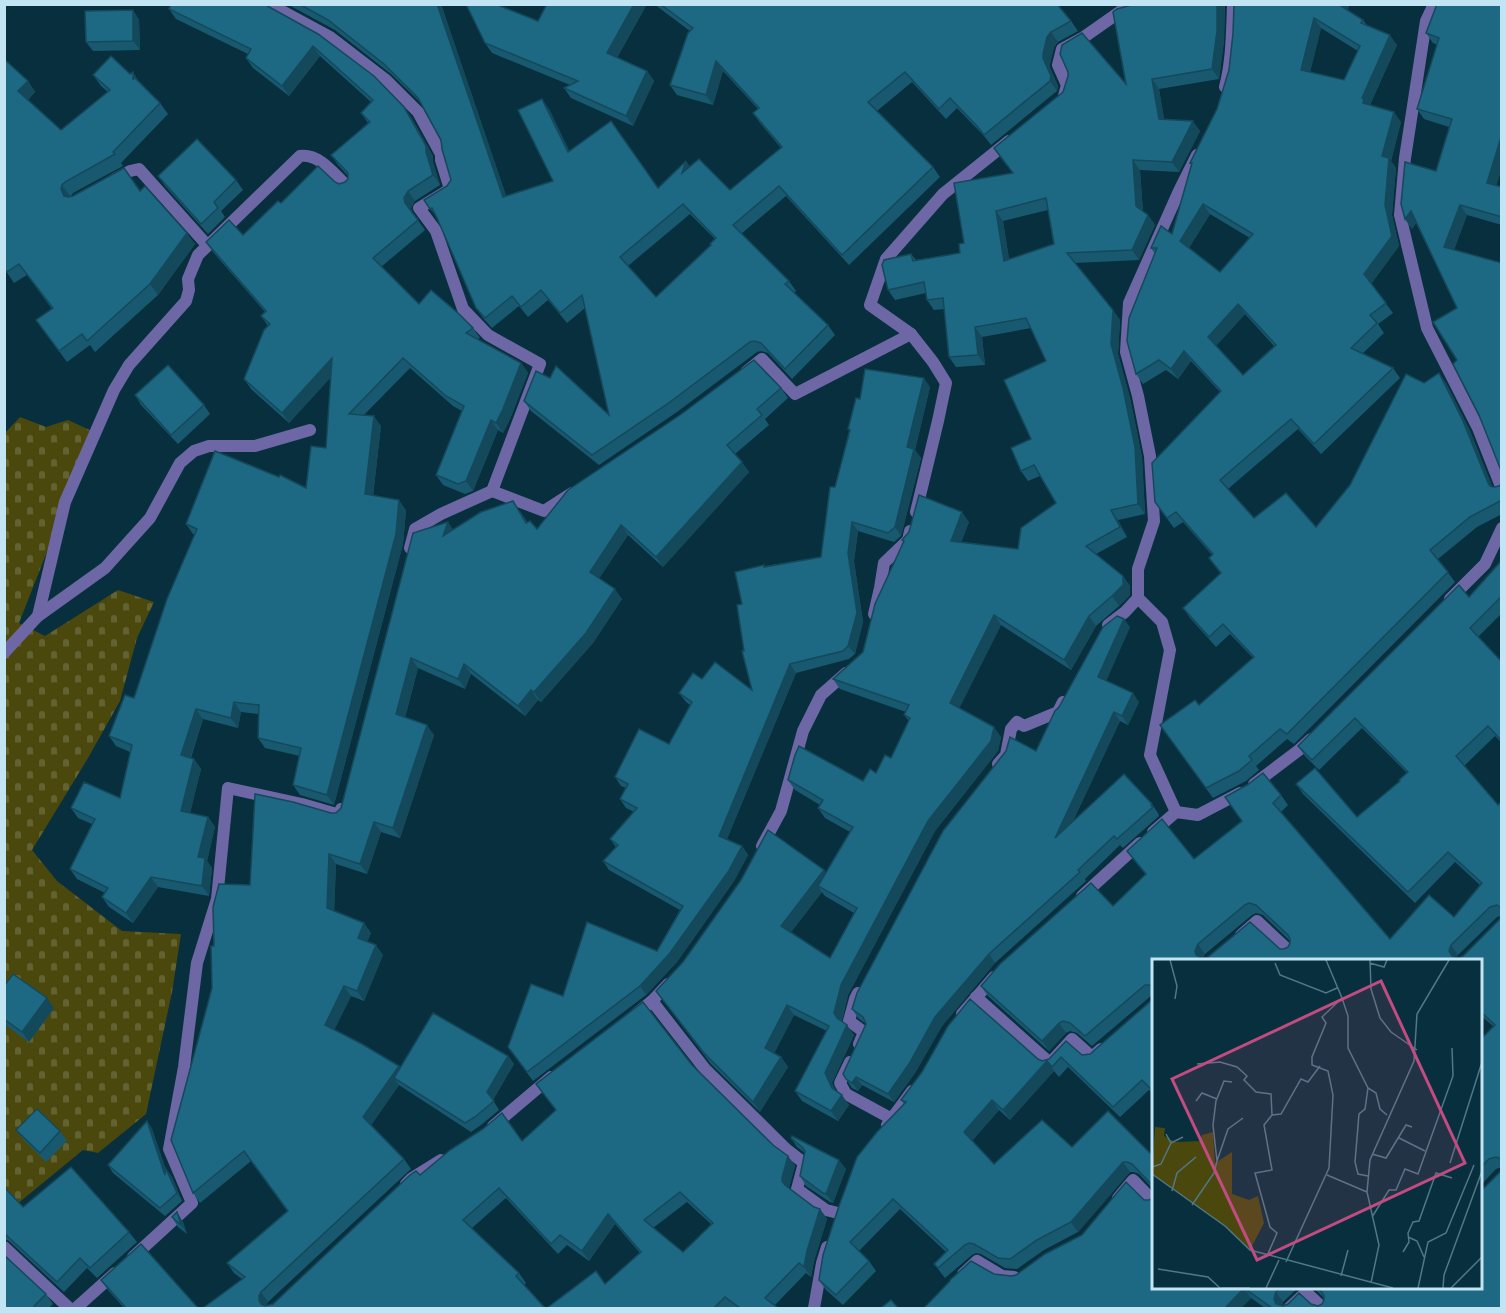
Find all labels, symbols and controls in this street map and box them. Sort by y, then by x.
inset map [1152,959,1482,1289]

